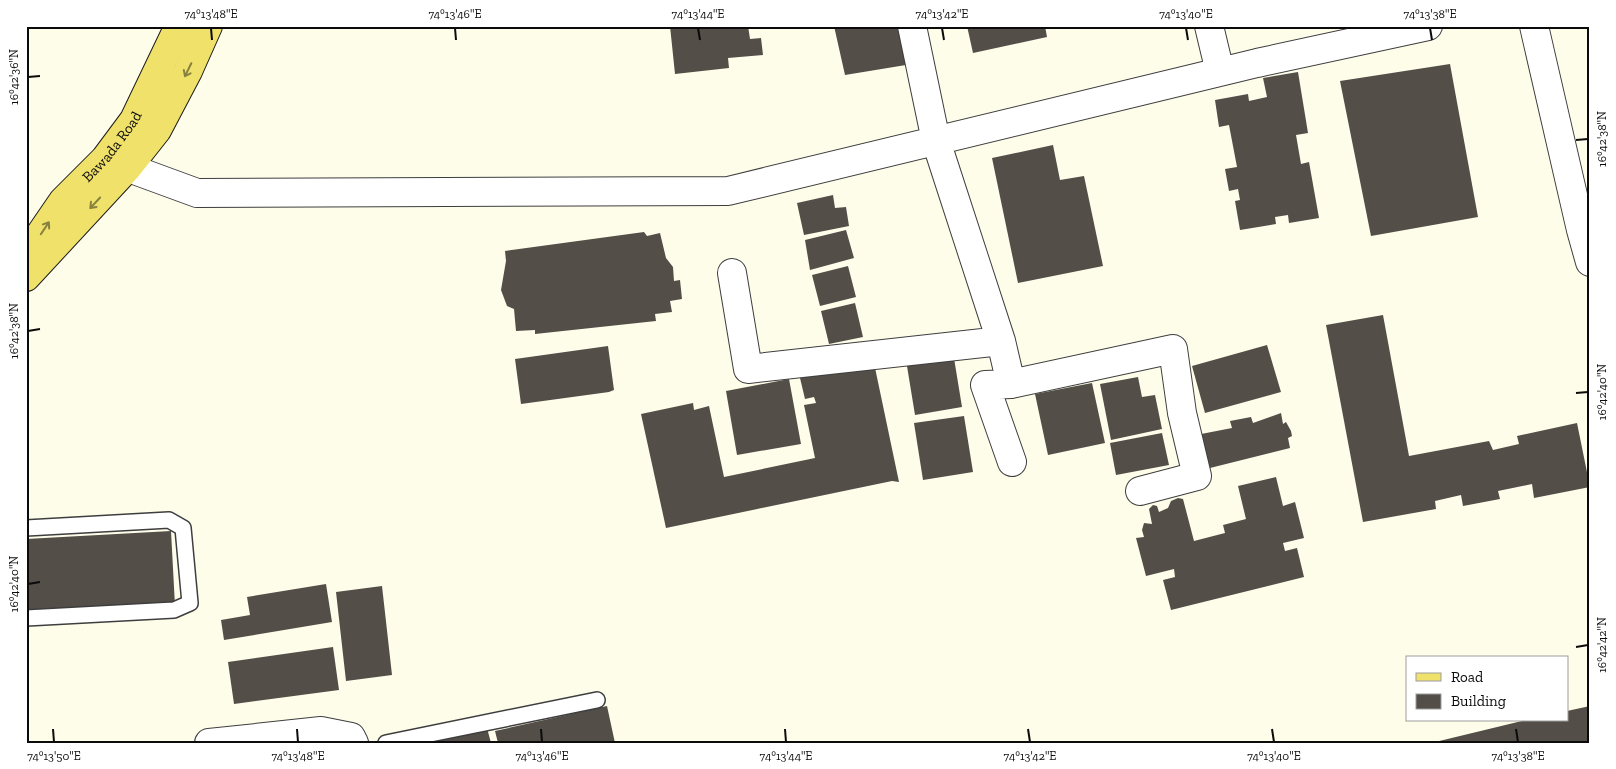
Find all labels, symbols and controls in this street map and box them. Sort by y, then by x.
text: 74°13'48"E [184,7,238,21]
text: 74°13'46"E [428,7,482,21]
text: 74°13'44"E [672,7,724,21]
text: 74°13'42"E [916,7,968,21]
text: 74°13'40"E [1159,7,1213,21]
text: 74°13'38"E [1404,7,1456,21]
text: 16°42'36"N [7,49,21,105]
one-way arrow [183,63,193,78]
street label: Bawada Road [78,108,146,186]
text: 16°42'38"N [1595,111,1609,167]
one-way arrow [89,196,101,209]
one-way arrow [40,221,50,235]
text: 16°42'38"N [7,303,21,359]
text: 16°42'40"N [1595,364,1609,420]
text: 16°42'40"N [7,556,21,612]
text: 16°42'42"N [1595,617,1609,673]
legend [1406,656,1568,722]
text: Road [1451,668,1484,686]
text: Building [1451,692,1506,710]
text: 74°13'50"E [27,749,81,763]
text: 74°13'48"E [271,749,325,763]
text: 74°13'46"E [515,749,569,763]
text: 74°13'44"E [760,749,812,763]
text: 74°13'42"E [1004,749,1056,763]
text: 74°13'40"E [1247,749,1301,763]
text: 74°13'38"E [1492,749,1544,763]

